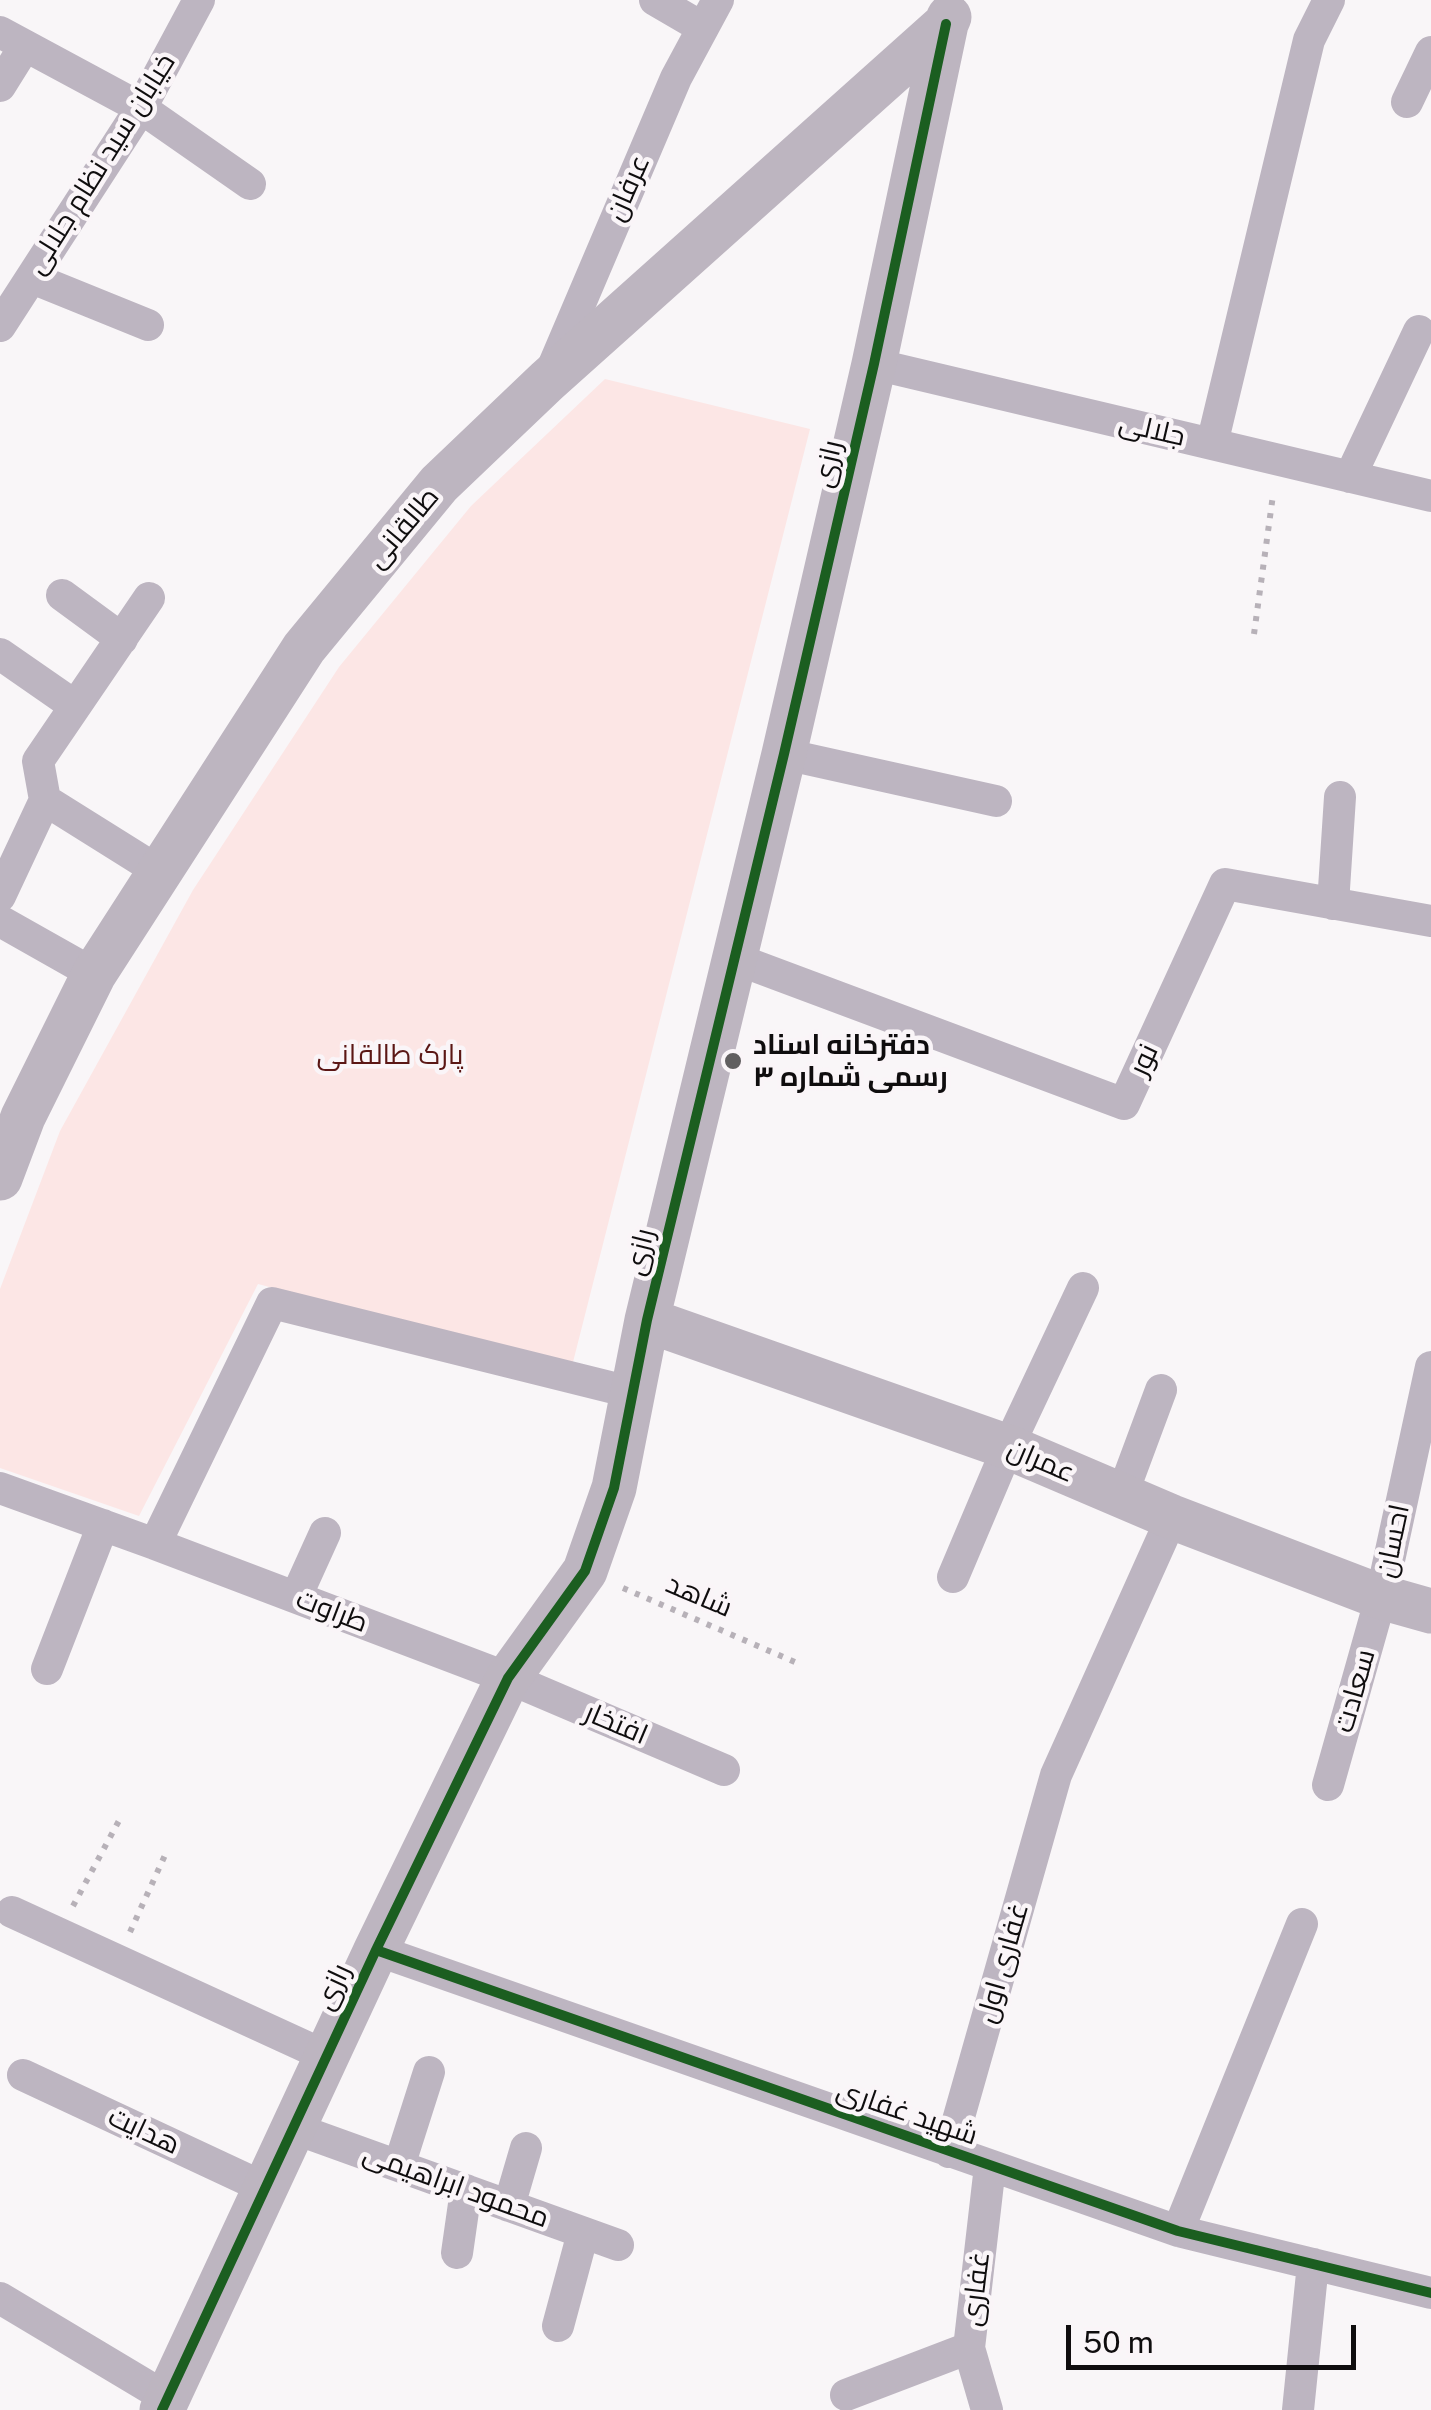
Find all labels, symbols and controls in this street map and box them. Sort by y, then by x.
street label: خیابان سید نظام جلالی [19,47,183,281]
street label: عرفان [599,150,657,226]
street label: جلالی [1116,406,1188,454]
street label: رازی [806,437,850,491]
street label: طالقانی [360,481,446,575]
place label: دفترخانه اسناد رسمی شماره ۳ [753,1028,948,1094]
park label: پارک طالقانی [317,1038,463,1072]
street label: نور [1122,1039,1166,1081]
marker: دفترخانه اسناد رسمی شماره ۳ [722,1050,744,1072]
street label: رازی [618,1225,662,1279]
street label: عمران [1002,1432,1080,1490]
street label: احسان [1369,1501,1417,1581]
street label: شاهد [661,1567,737,1625]
street label: طراوت [291,1582,373,1640]
street label: سعادت [1327,1646,1383,1736]
street label: افتخار [579,1696,653,1752]
street label: غفاری اول [970,1899,1036,2027]
street label: رازی [308,1958,358,2016]
street label: شهید غفاری [832,2073,982,2153]
street label: هدایت [103,2100,185,2162]
street label: محمود ابراهیمی [358,2137,554,2235]
street label: غفاری [955,2250,997,2328]
scale bar [1071,2305,1361,2367]
text: 50 m [1083,2324,1154,2360]

